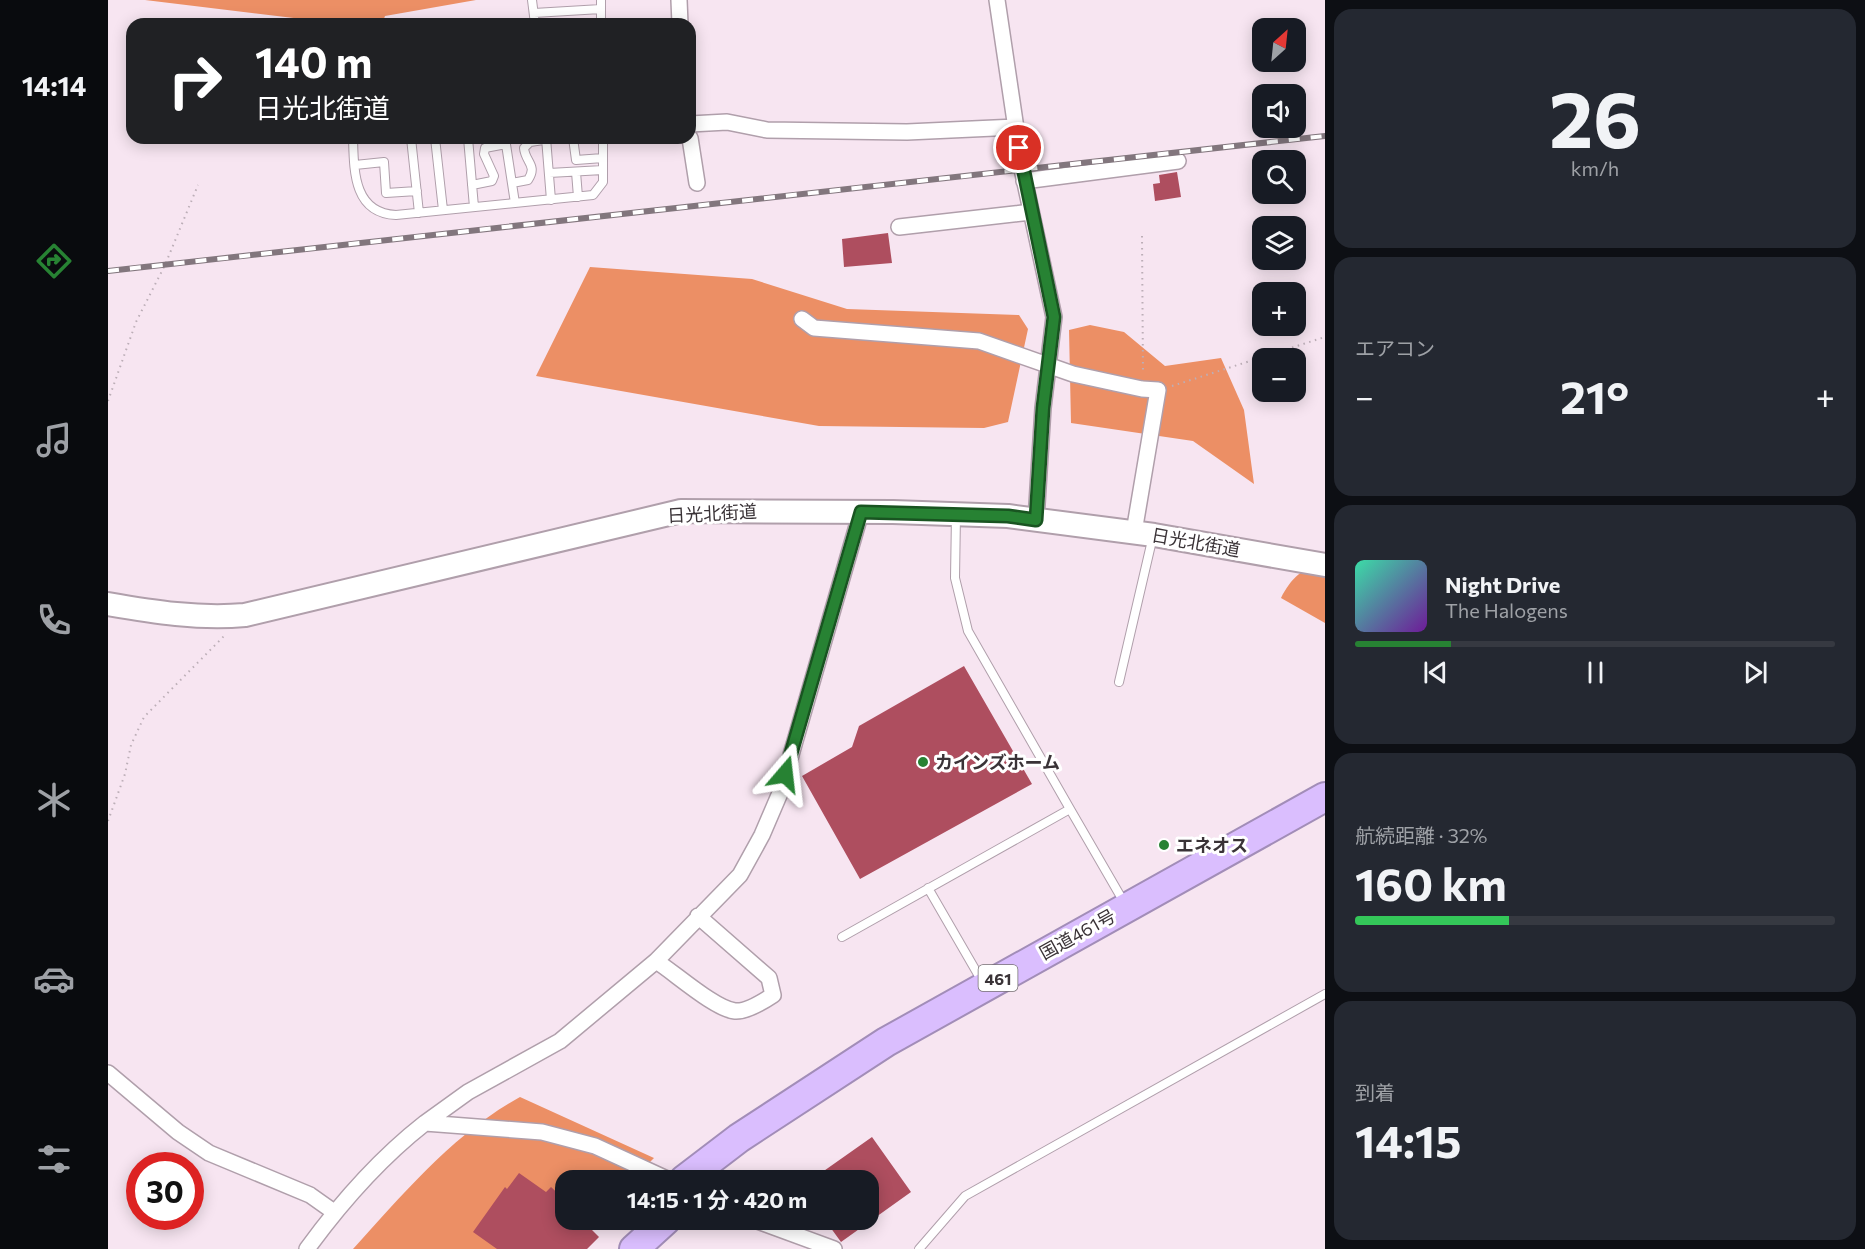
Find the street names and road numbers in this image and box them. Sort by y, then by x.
street label: 日光北街道 [666,500,758,526]
street label: 日光北街道 [1150,523,1242,561]
street label: 国道461号 [1035,904,1119,964]
road number: 461 [978,965,1018,991]

